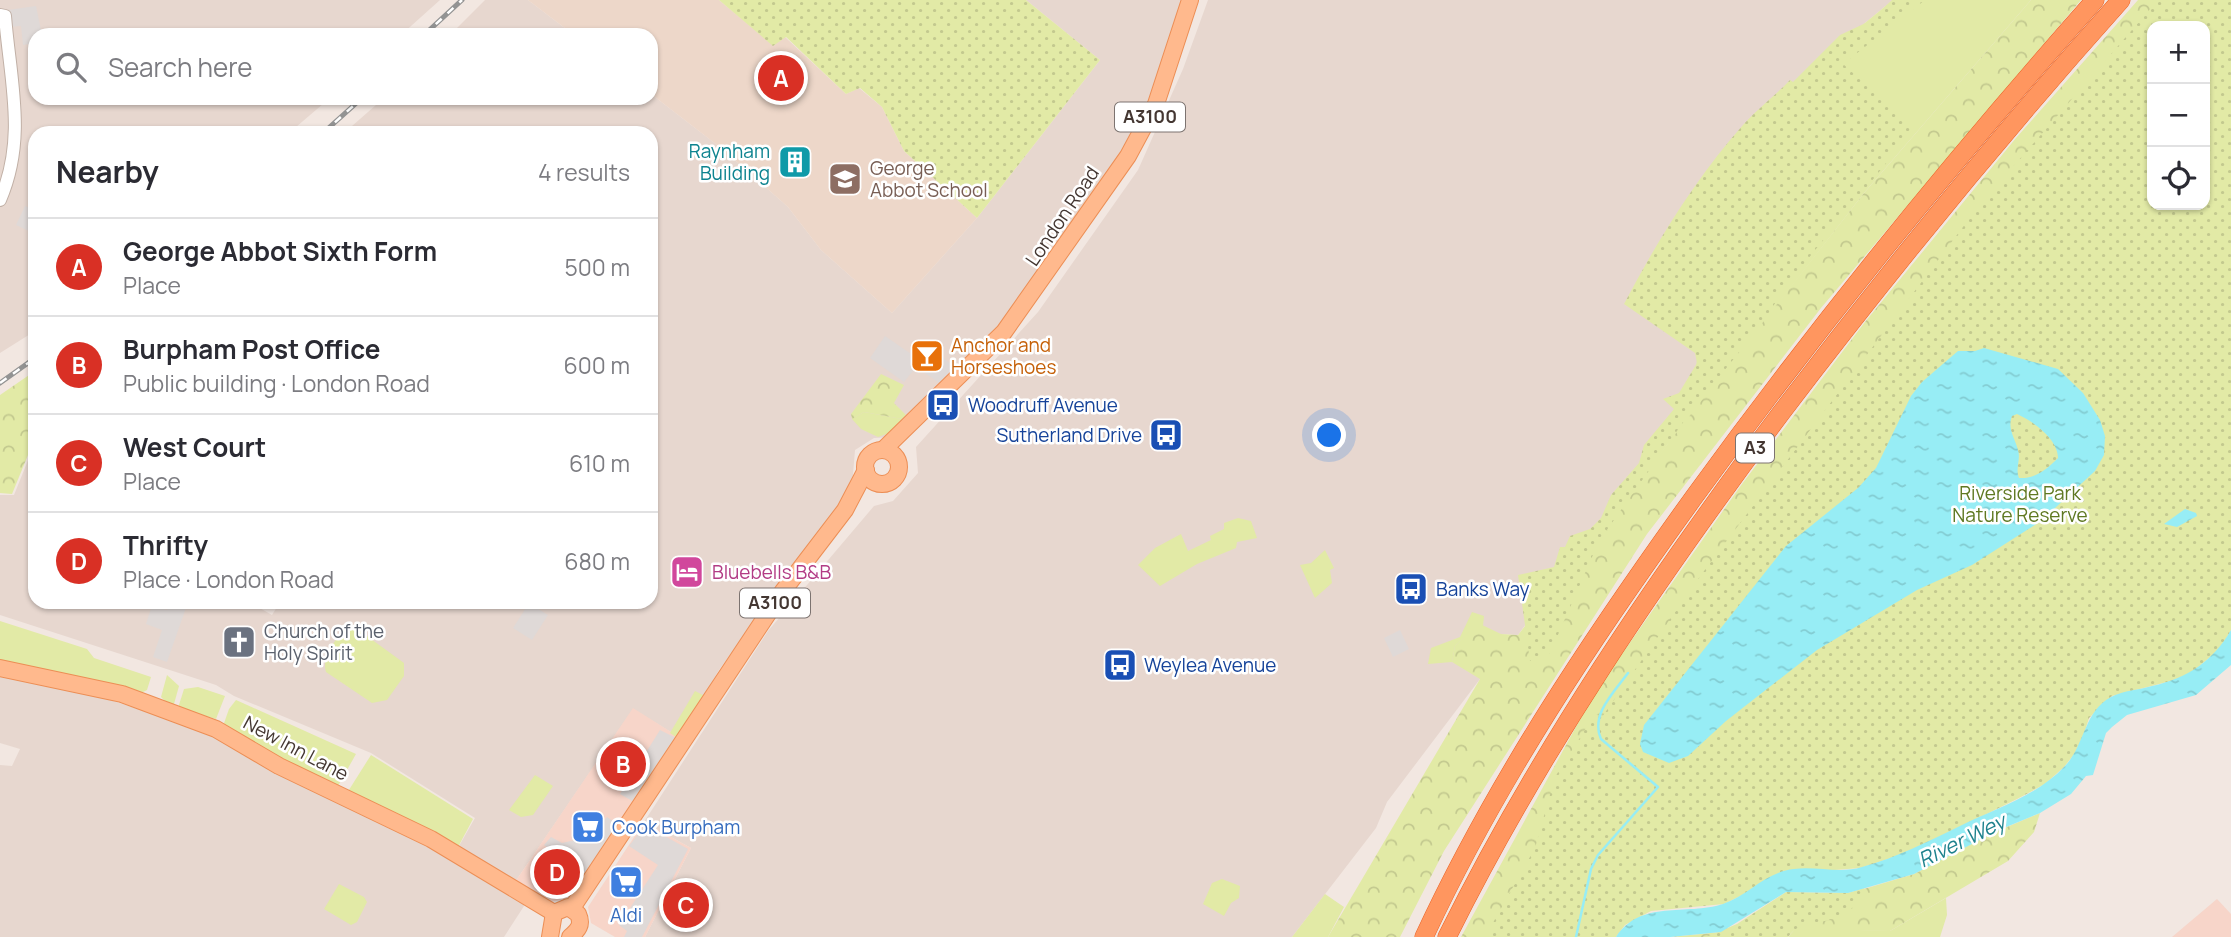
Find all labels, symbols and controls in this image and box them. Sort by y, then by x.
map controls [2147,21,2210,210]
button: + [2147,21,2210,84]
search box [28,28,658,105]
icon: search [52,48,90,86]
text: Search here [108,49,253,85]
pin: A [758,52,804,104]
button: − [2147,84,2210,147]
road number: A3100 [1115,103,1185,132]
place label: Raynham Building [689,138,770,186]
building icon: Raynham Building [776,143,814,181]
button: locate [2147,147,2210,210]
text: Nearby [56,151,159,192]
place label: George Abbot School [870,155,988,203]
text: 4 results [538,156,630,188]
school or university icon: George Abbot School [826,160,864,198]
street label: London Road [1019,161,1105,271]
text: George Abbot Sixth Form [123,233,437,269]
text: A [71,251,87,283]
text: 500 m [565,251,630,283]
text: Place [123,269,181,301]
text: Burpham Post Office [123,331,381,367]
place label: Anchor and Horseshoes [951,332,1056,380]
bar icon: Anchor and Horseshoes [908,337,946,375]
text: B [72,349,86,381]
text: 600 m [564,349,630,381]
text: Public building · London Road [123,367,430,399]
bus stop icon: Woodruff Avenue [924,386,962,424]
place label: Woodruff Avenue [968,392,1118,418]
bus stop icon: Sutherland Drive [1147,416,1185,454]
your location [1312,418,1346,452]
place label: Sutherland Drive [996,422,1142,448]
text: West Court [123,429,266,465]
road number: A3 [1736,434,1774,462]
text: C [71,447,88,479]
text: 610 m [569,447,630,479]
text: Place [123,465,181,497]
park label: Riverside Park Nature Reserve [1952,480,2088,528]
text: Thrifty [123,527,208,563]
text: D [71,545,87,577]
text: 680 m [564,545,630,577]
hotel icon: Bluebells B&B [668,553,706,591]
place label: Bluebells B&B [712,559,832,585]
text: Place · London Road [123,563,334,595]
bus stop icon: Banks Way [1392,570,1430,608]
place label: Banks Way [1436,576,1529,602]
road number: A3100 [740,588,810,618]
place label: Church of the Holy Spirit [264,618,384,666]
church icon: Church of the Holy Spirit [220,623,258,661]
bus stop icon: Weylea Avenue [1101,646,1139,684]
place label: Weylea Avenue [1144,652,1276,678]
street label: New Inn Lane [239,709,353,787]
pin: B [600,738,646,790]
water label: River Wey [1913,806,2013,873]
supermarket icon: Cook Burpham [569,808,607,846]
place label: Cook Burpham [612,814,740,840]
pin: D [534,846,580,898]
supermarket icon: Aldi [607,863,645,901]
pin: C [663,879,709,931]
place label: Aldi [610,902,642,928]

